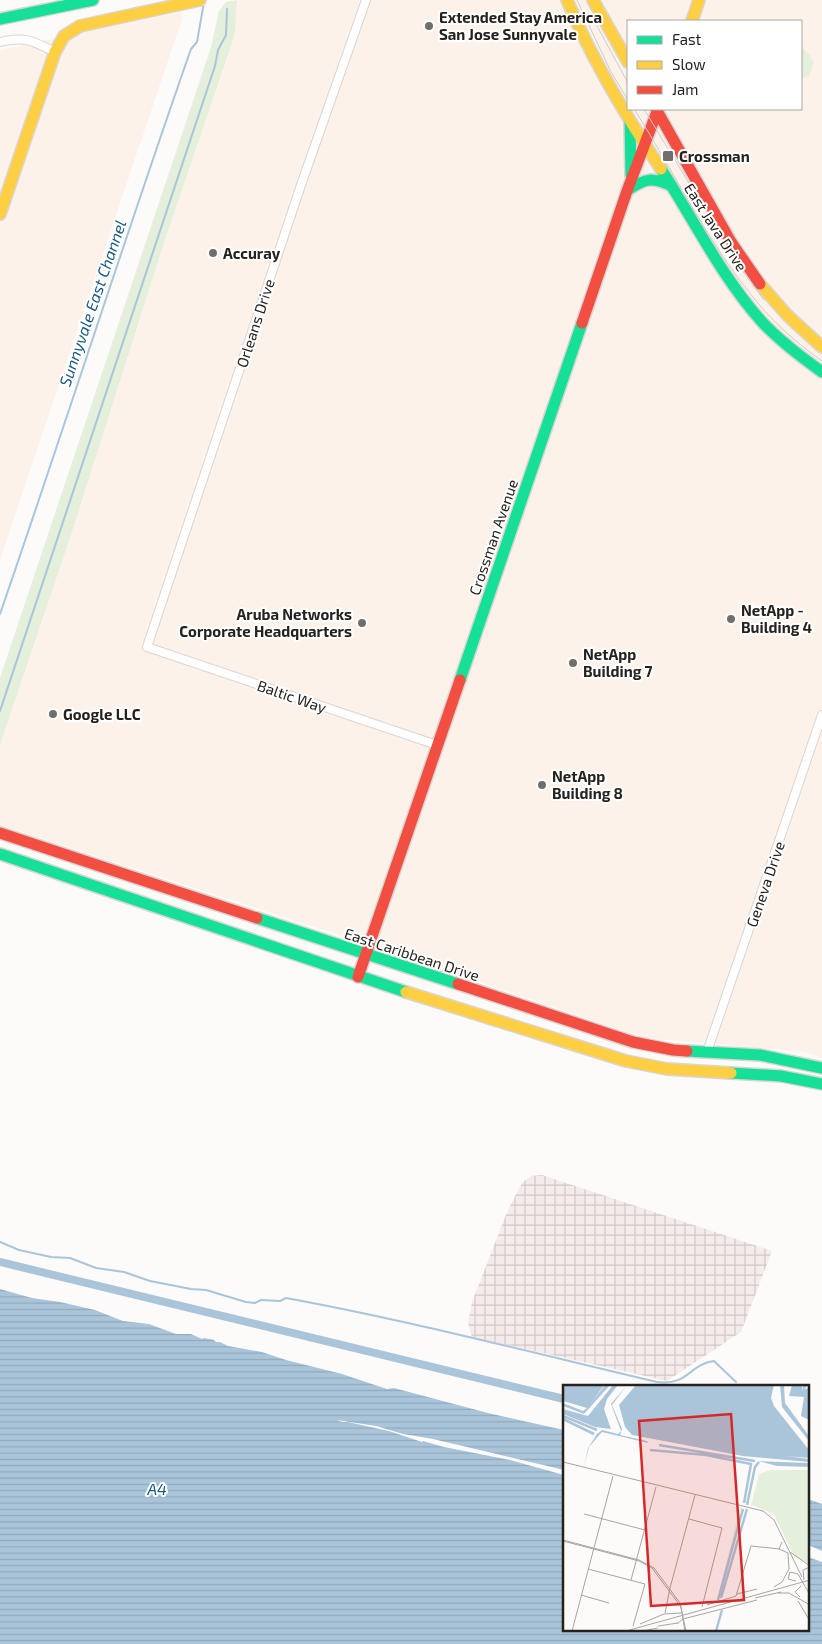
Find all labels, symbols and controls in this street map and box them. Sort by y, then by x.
place label: Extended Stay America San Jose Sunnyvale [439,8,602,44]
marker: Extended Stay America San Jose Sunnyvale [423,20,435,32]
legend [627,20,802,110]
text: Fast [672,30,702,48]
text: Slow [672,55,706,73]
text: Jam [672,80,698,98]
place label: Crossman [679,147,750,165]
marker: Crossman [661,149,675,163]
street label: East Java Drive [681,180,751,274]
water label: Sunnyvale East Channel [55,217,130,389]
place label: Accuray [223,244,281,263]
marker: Accuray [207,247,219,259]
street label: Orleans Drive [232,276,278,370]
street label: Crossman Avenue [465,477,521,597]
place label: NetApp - Building 4 [741,601,813,636]
place label: Aruba Networks Corporate Headquarters [179,605,352,640]
marker: NetApp - Building 4 [725,613,737,625]
marker: Aruba Networks Corporate Headquarters [356,617,368,629]
place label: NetApp Building 7 [583,645,653,680]
marker: NetApp Building 7 [567,657,579,669]
street label: Baltic Way [255,676,329,716]
place label: Google LLC [63,705,141,723]
marker: Google LLC [47,708,59,720]
place label: NetApp Building 8 [552,767,623,802]
marker: NetApp Building 8 [536,779,548,791]
street label: Geneva Drive [742,839,788,929]
street label: East Caribbean Drive [342,924,482,984]
inset map [563,1385,810,1632]
water label: A4 [146,1479,167,1498]

